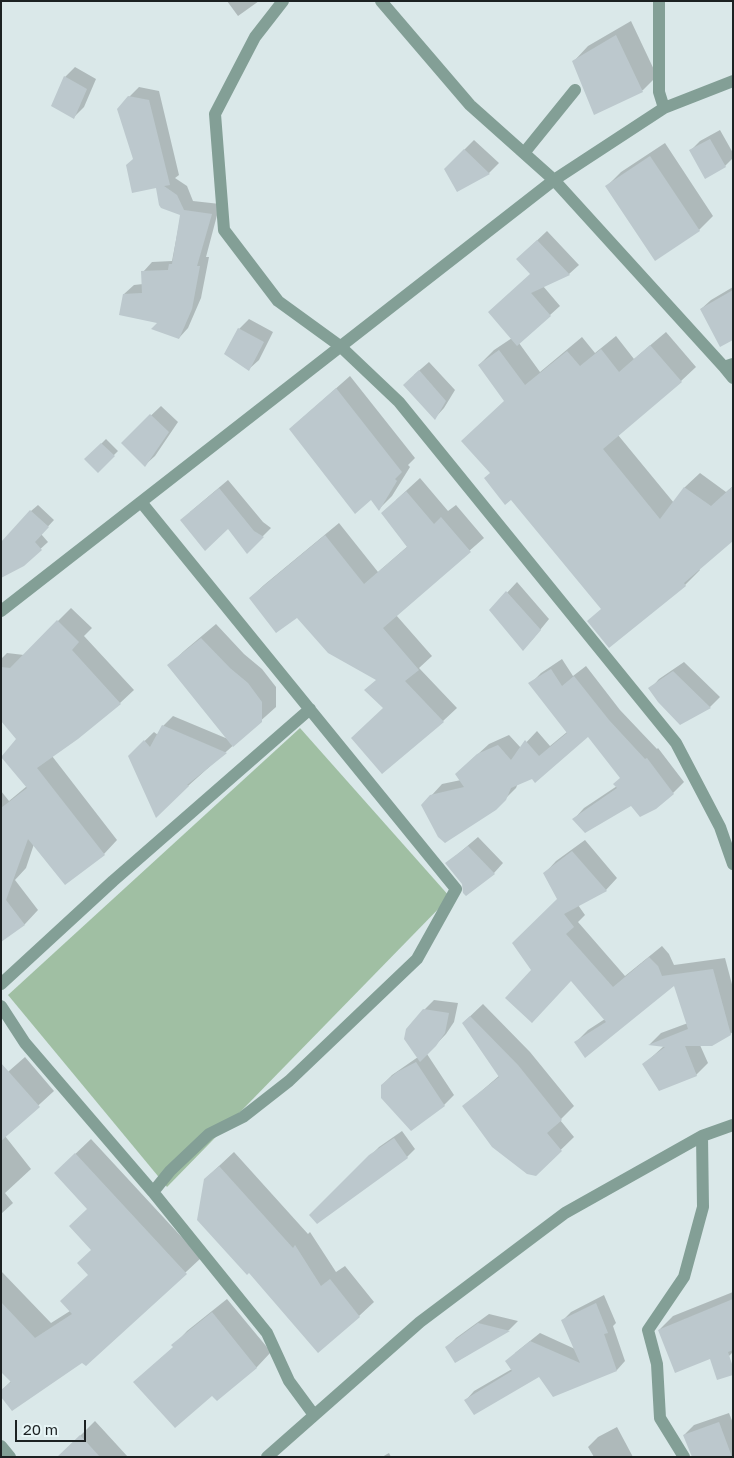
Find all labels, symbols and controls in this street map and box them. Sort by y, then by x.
scale bar [18,1410,89,1442]
text: 20 m [23,1420,58,1438]

